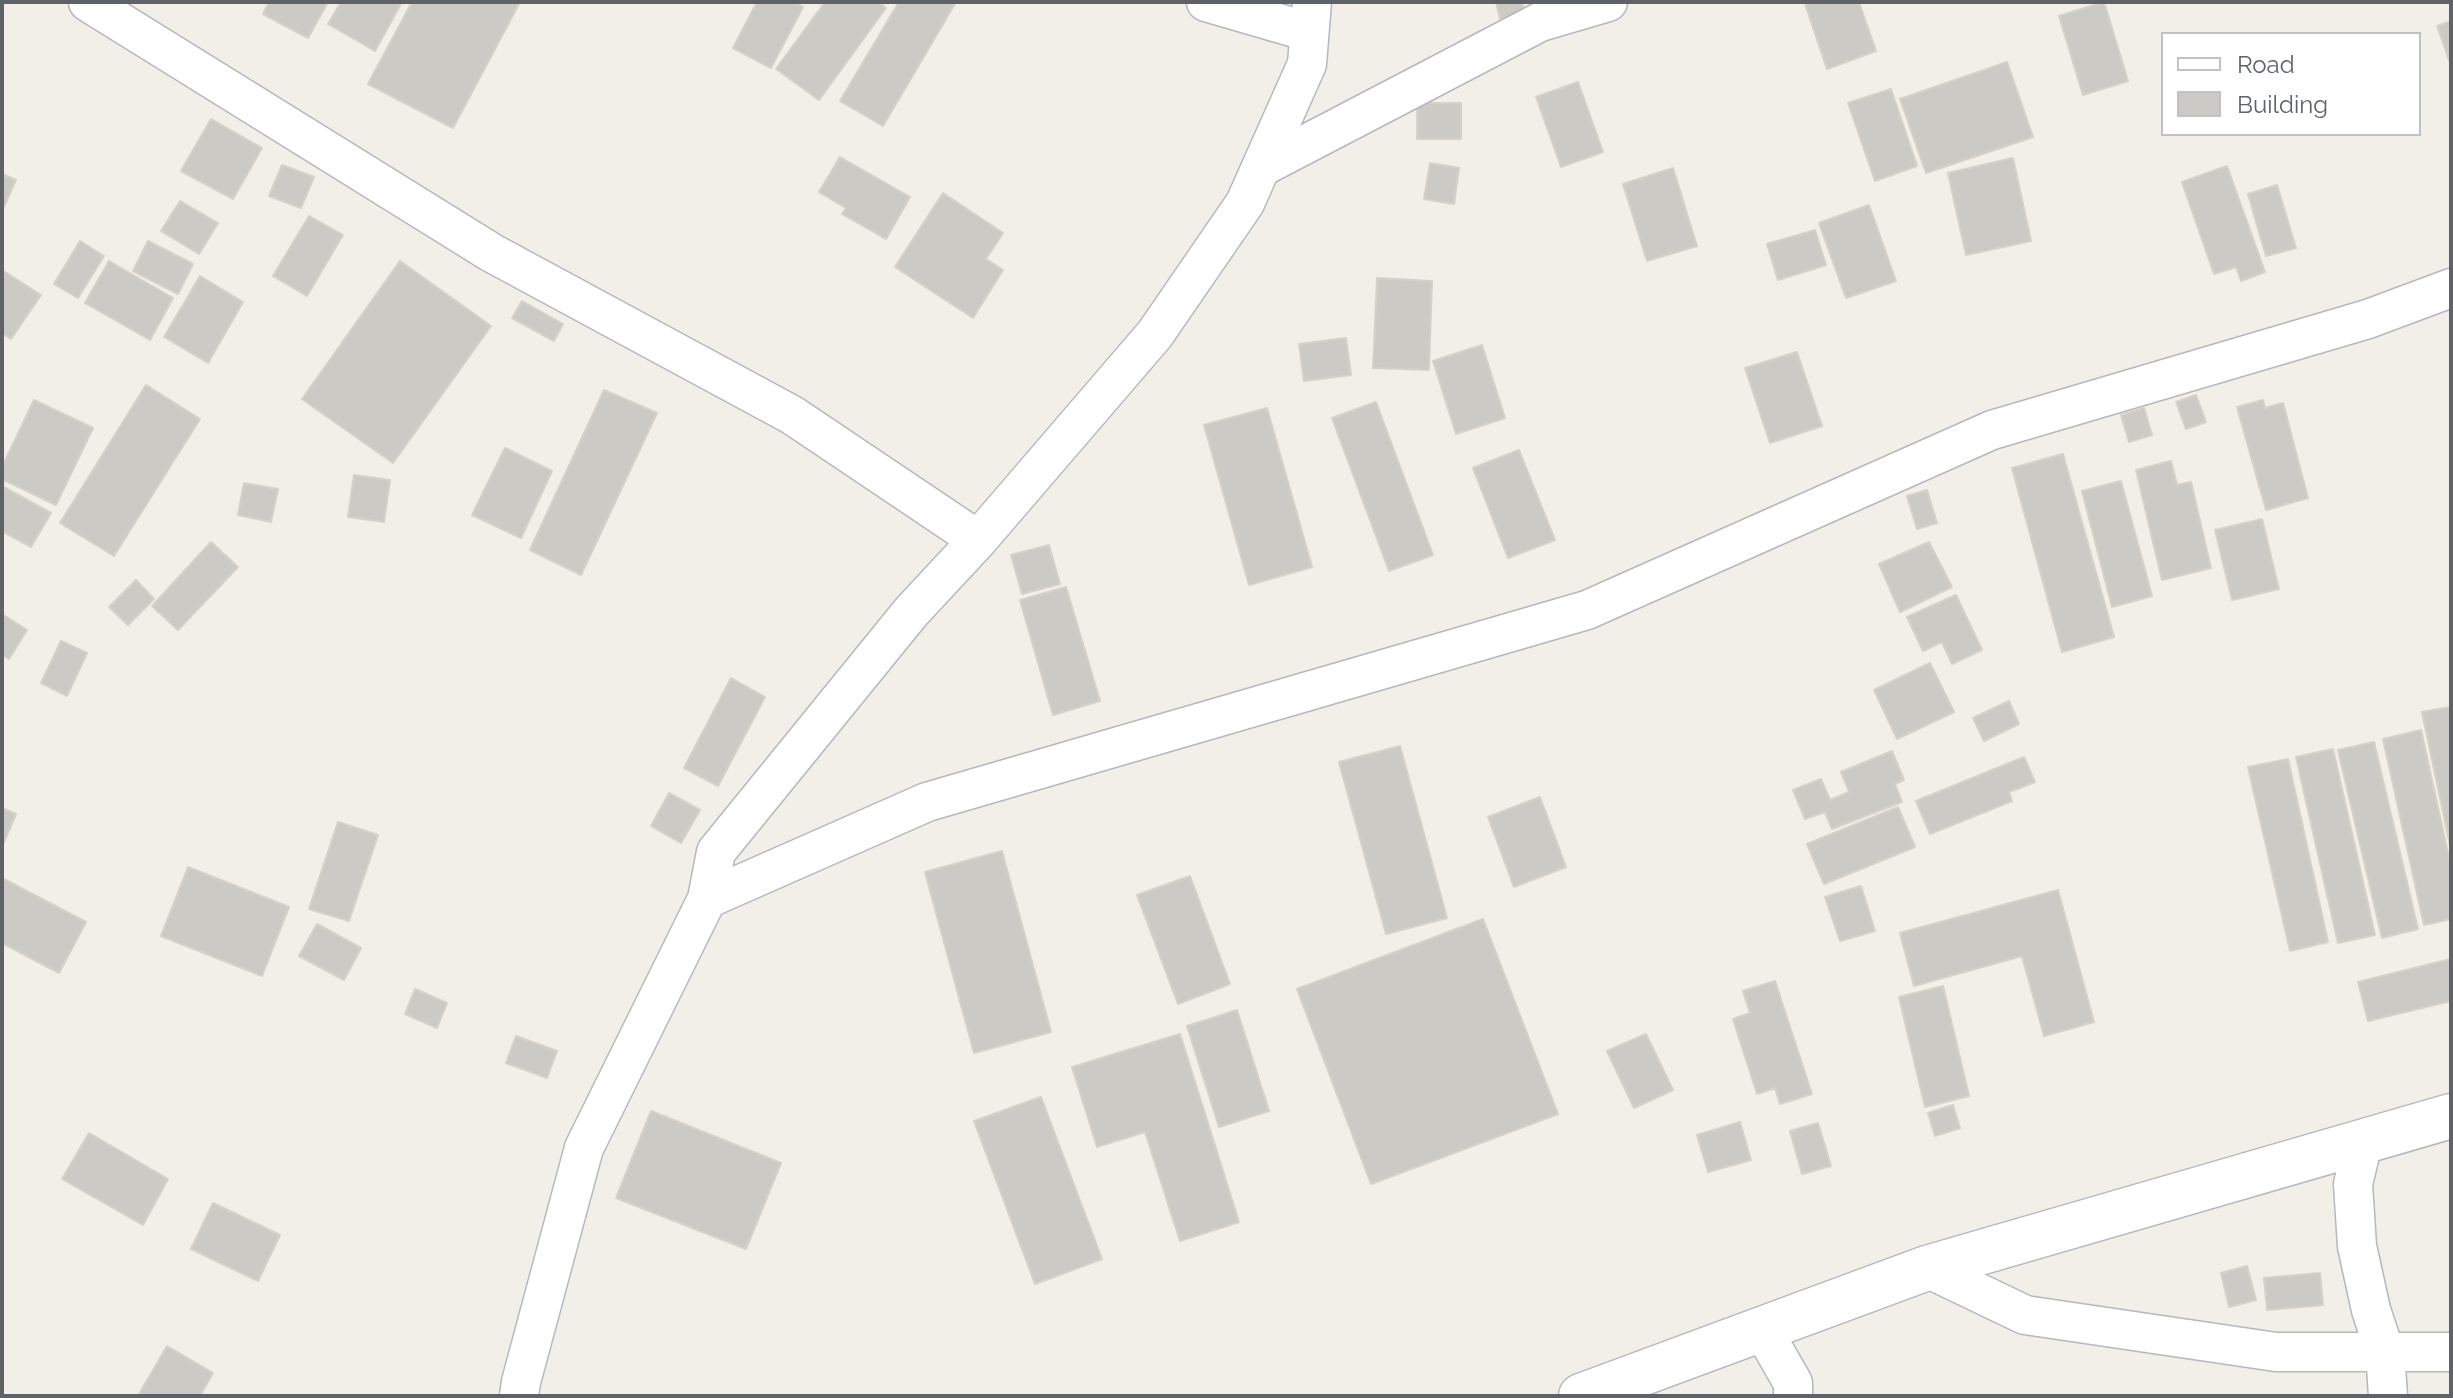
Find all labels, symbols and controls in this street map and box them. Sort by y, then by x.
legend [2161,32,2421,136]
text: Road [2237,50,2295,79]
text: Building [2237,90,2328,119]

